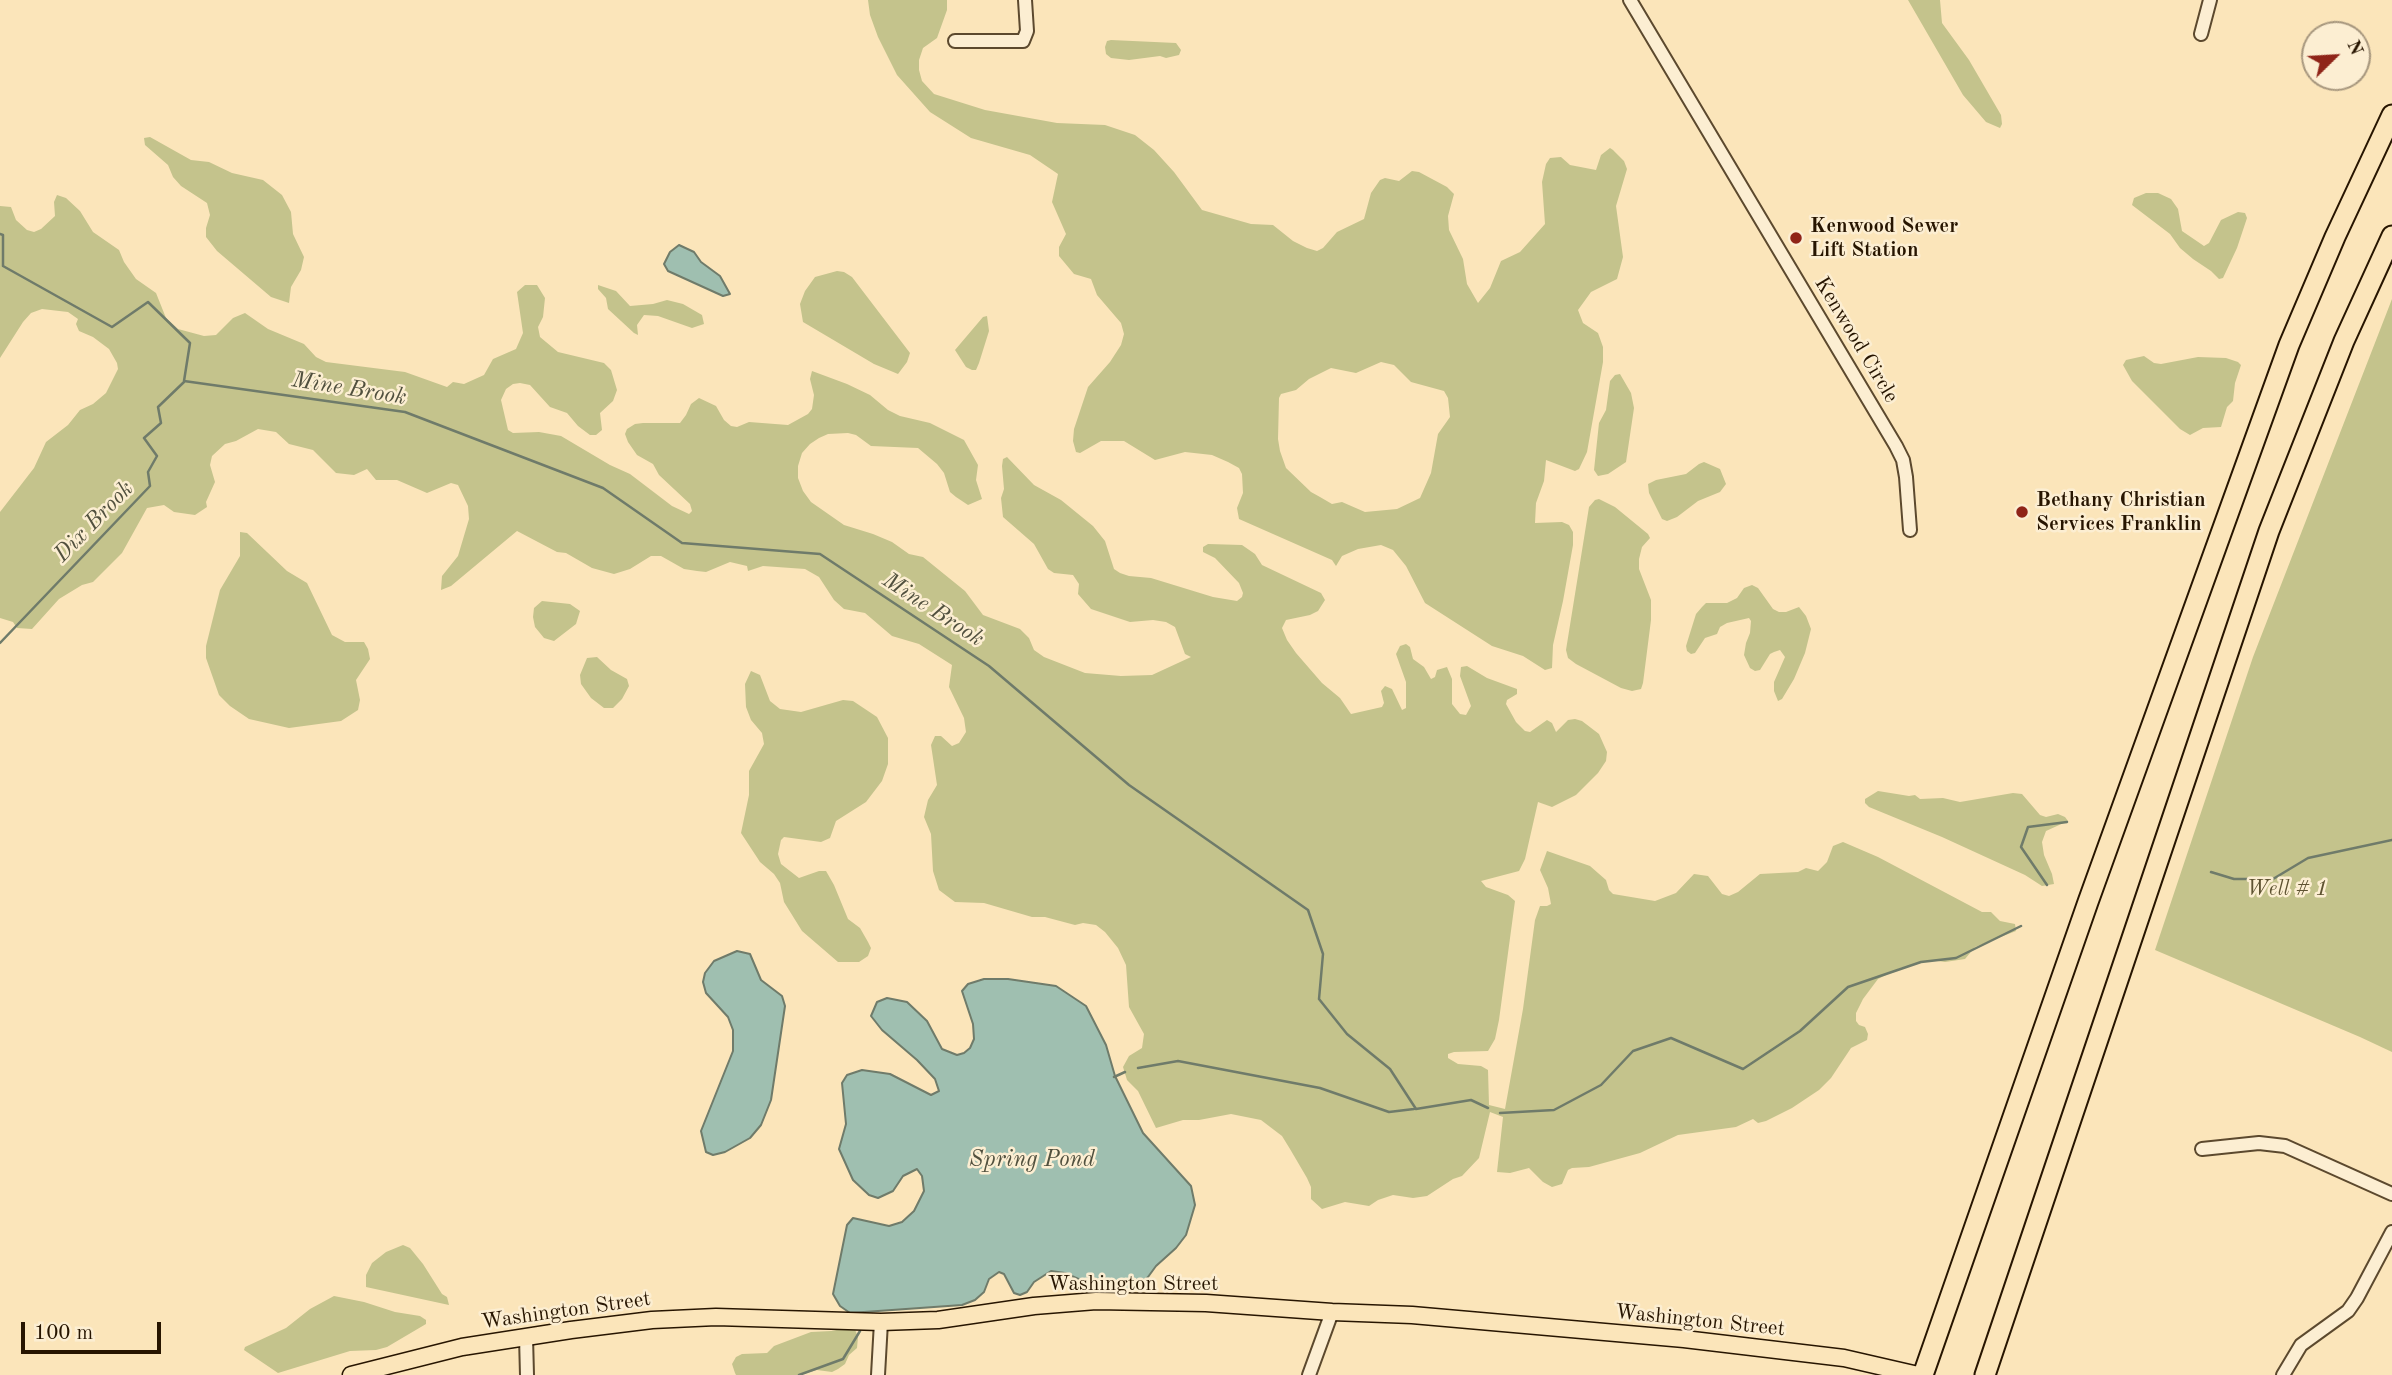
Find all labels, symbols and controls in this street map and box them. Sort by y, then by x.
north arrow [2301,21,2371,91]
text: N [2342,38,2365,59]
place label: Kenwood Sewer Lift Station [1810,213,1958,263]
marker: Kenwood Sewer Lift Station [1788,230,1804,246]
street label: Kenwood Circle [1808,272,1904,408]
water label: Mine Brook [290,366,408,412]
water label: Dix Brook [48,476,140,568]
place label: Bethany Christian Services Franklin [2036,487,2206,537]
marker: Bethany Christian Services Franklin [2014,504,2030,520]
water label: Mine Brook [877,567,989,653]
park label: Well # 1 [2246,876,2328,902]
water label: Spring Pond [969,1146,1095,1174]
street label: Washington Street [1048,1271,1218,1297]
street label: Washington Street [480,1287,652,1335]
street label: Washington Street [1614,1300,1786,1342]
scale bar [24,1308,164,1352]
text: 100 m [34,1323,93,1344]

